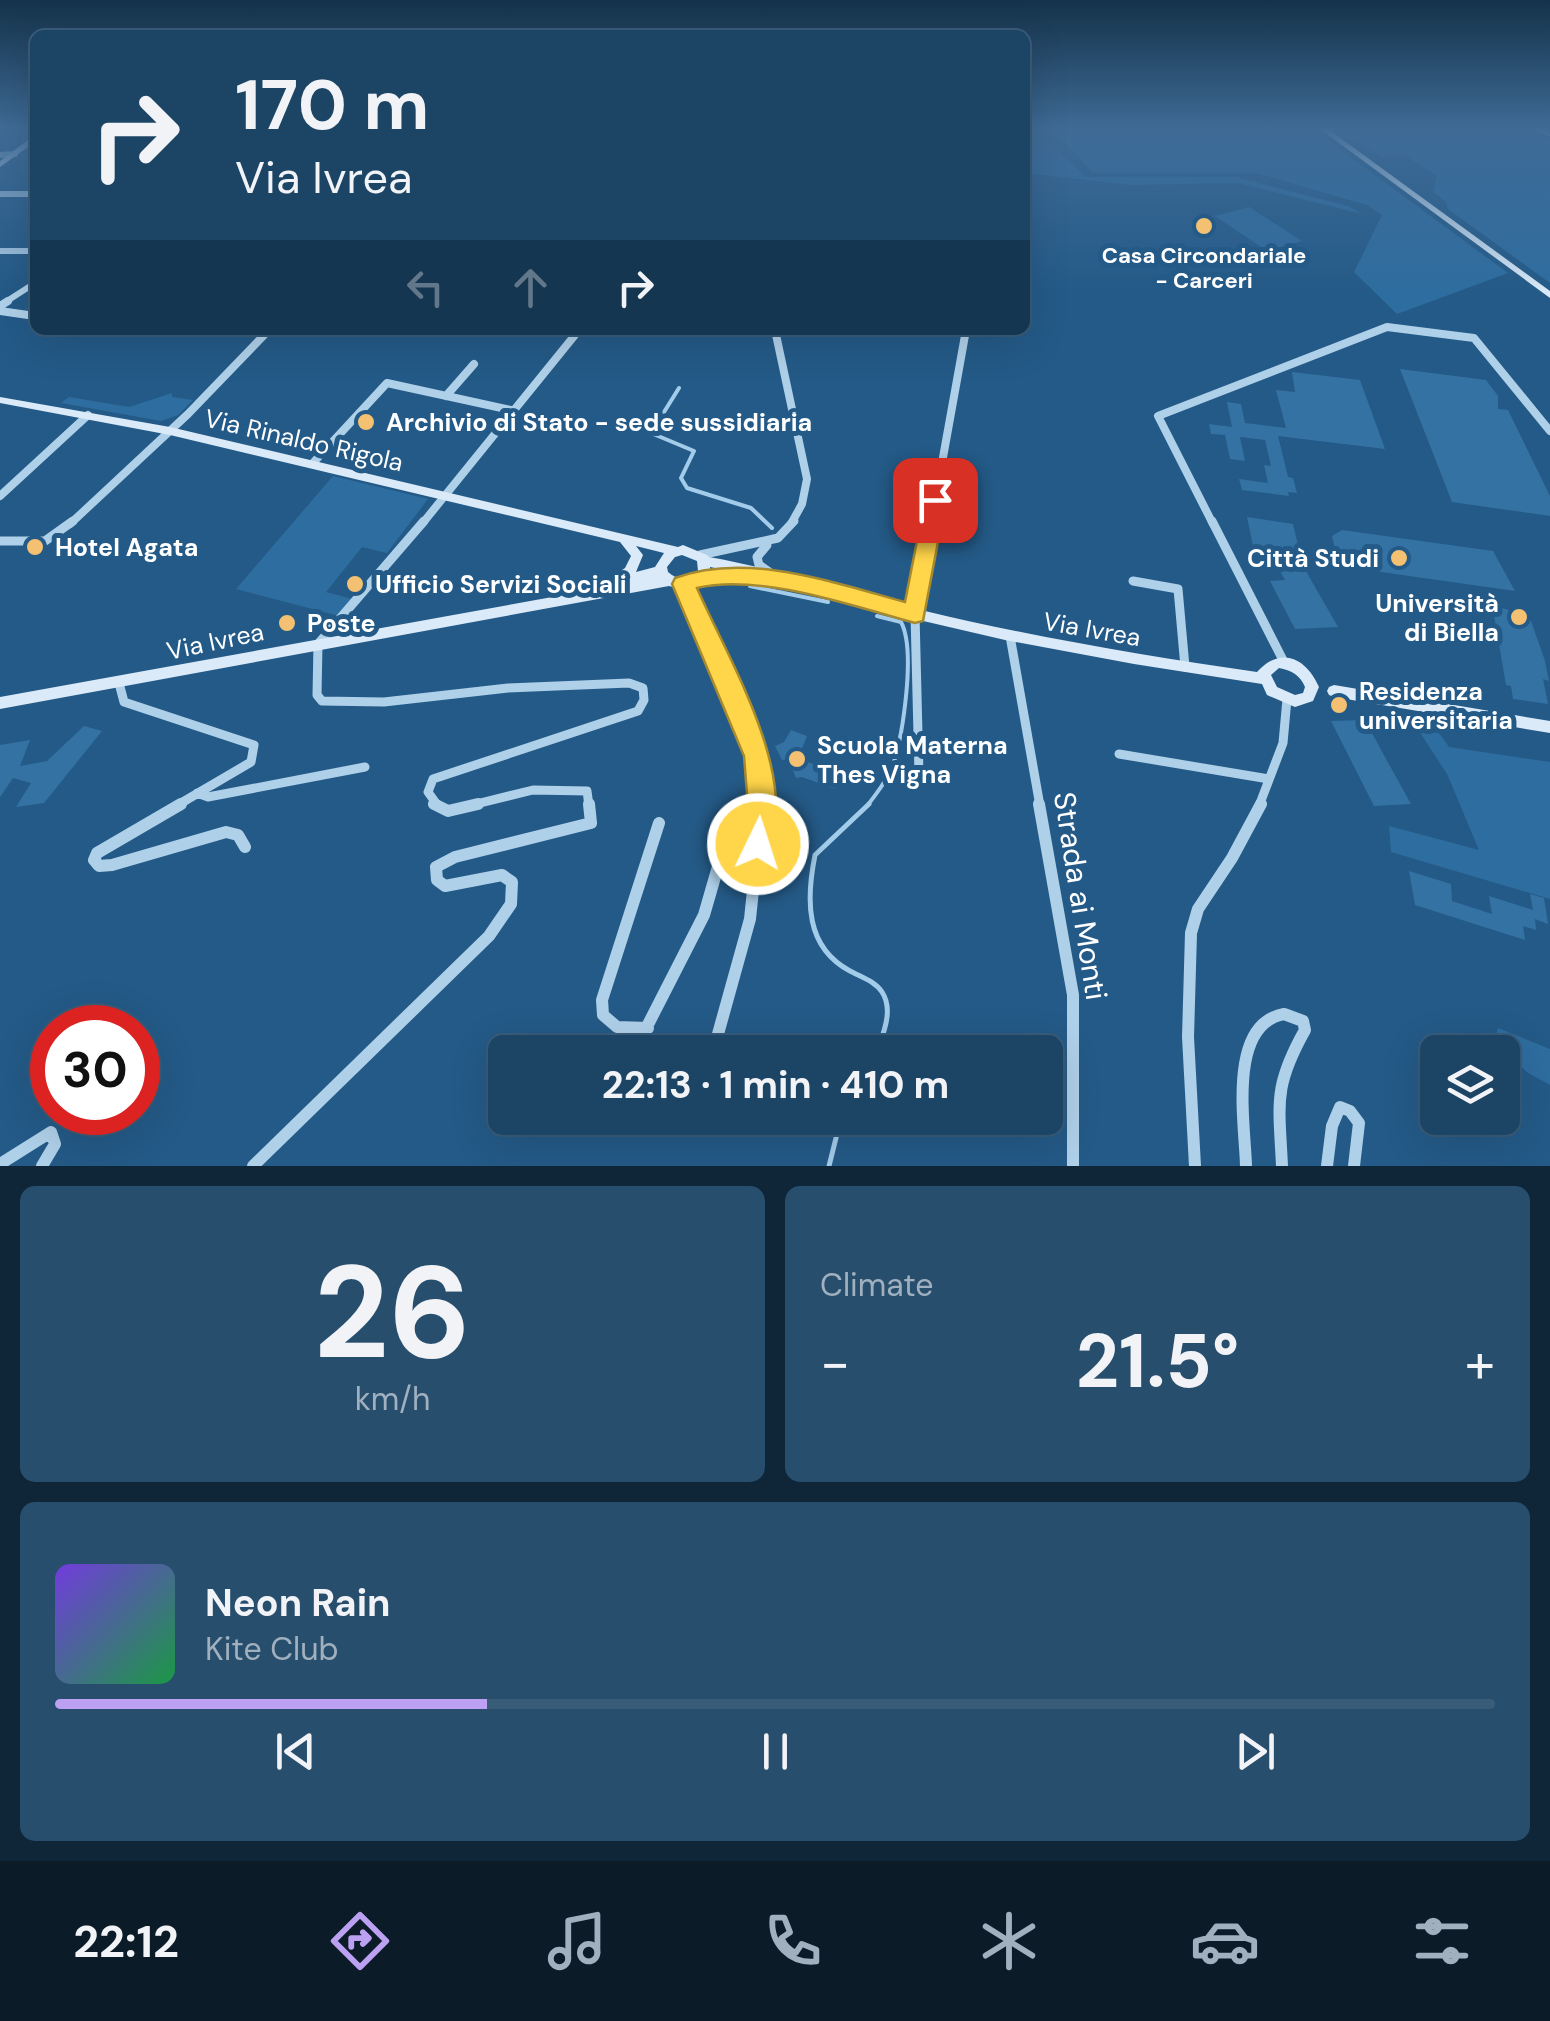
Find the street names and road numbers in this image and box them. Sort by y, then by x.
street label: Via Rinaldo Rigola [201,402,406,479]
street label: Via Ivrea [1041,605,1143,654]
street label: Via Ivrea [163,615,267,668]
street label: Strada ai Monti [1045,789,1116,1003]

